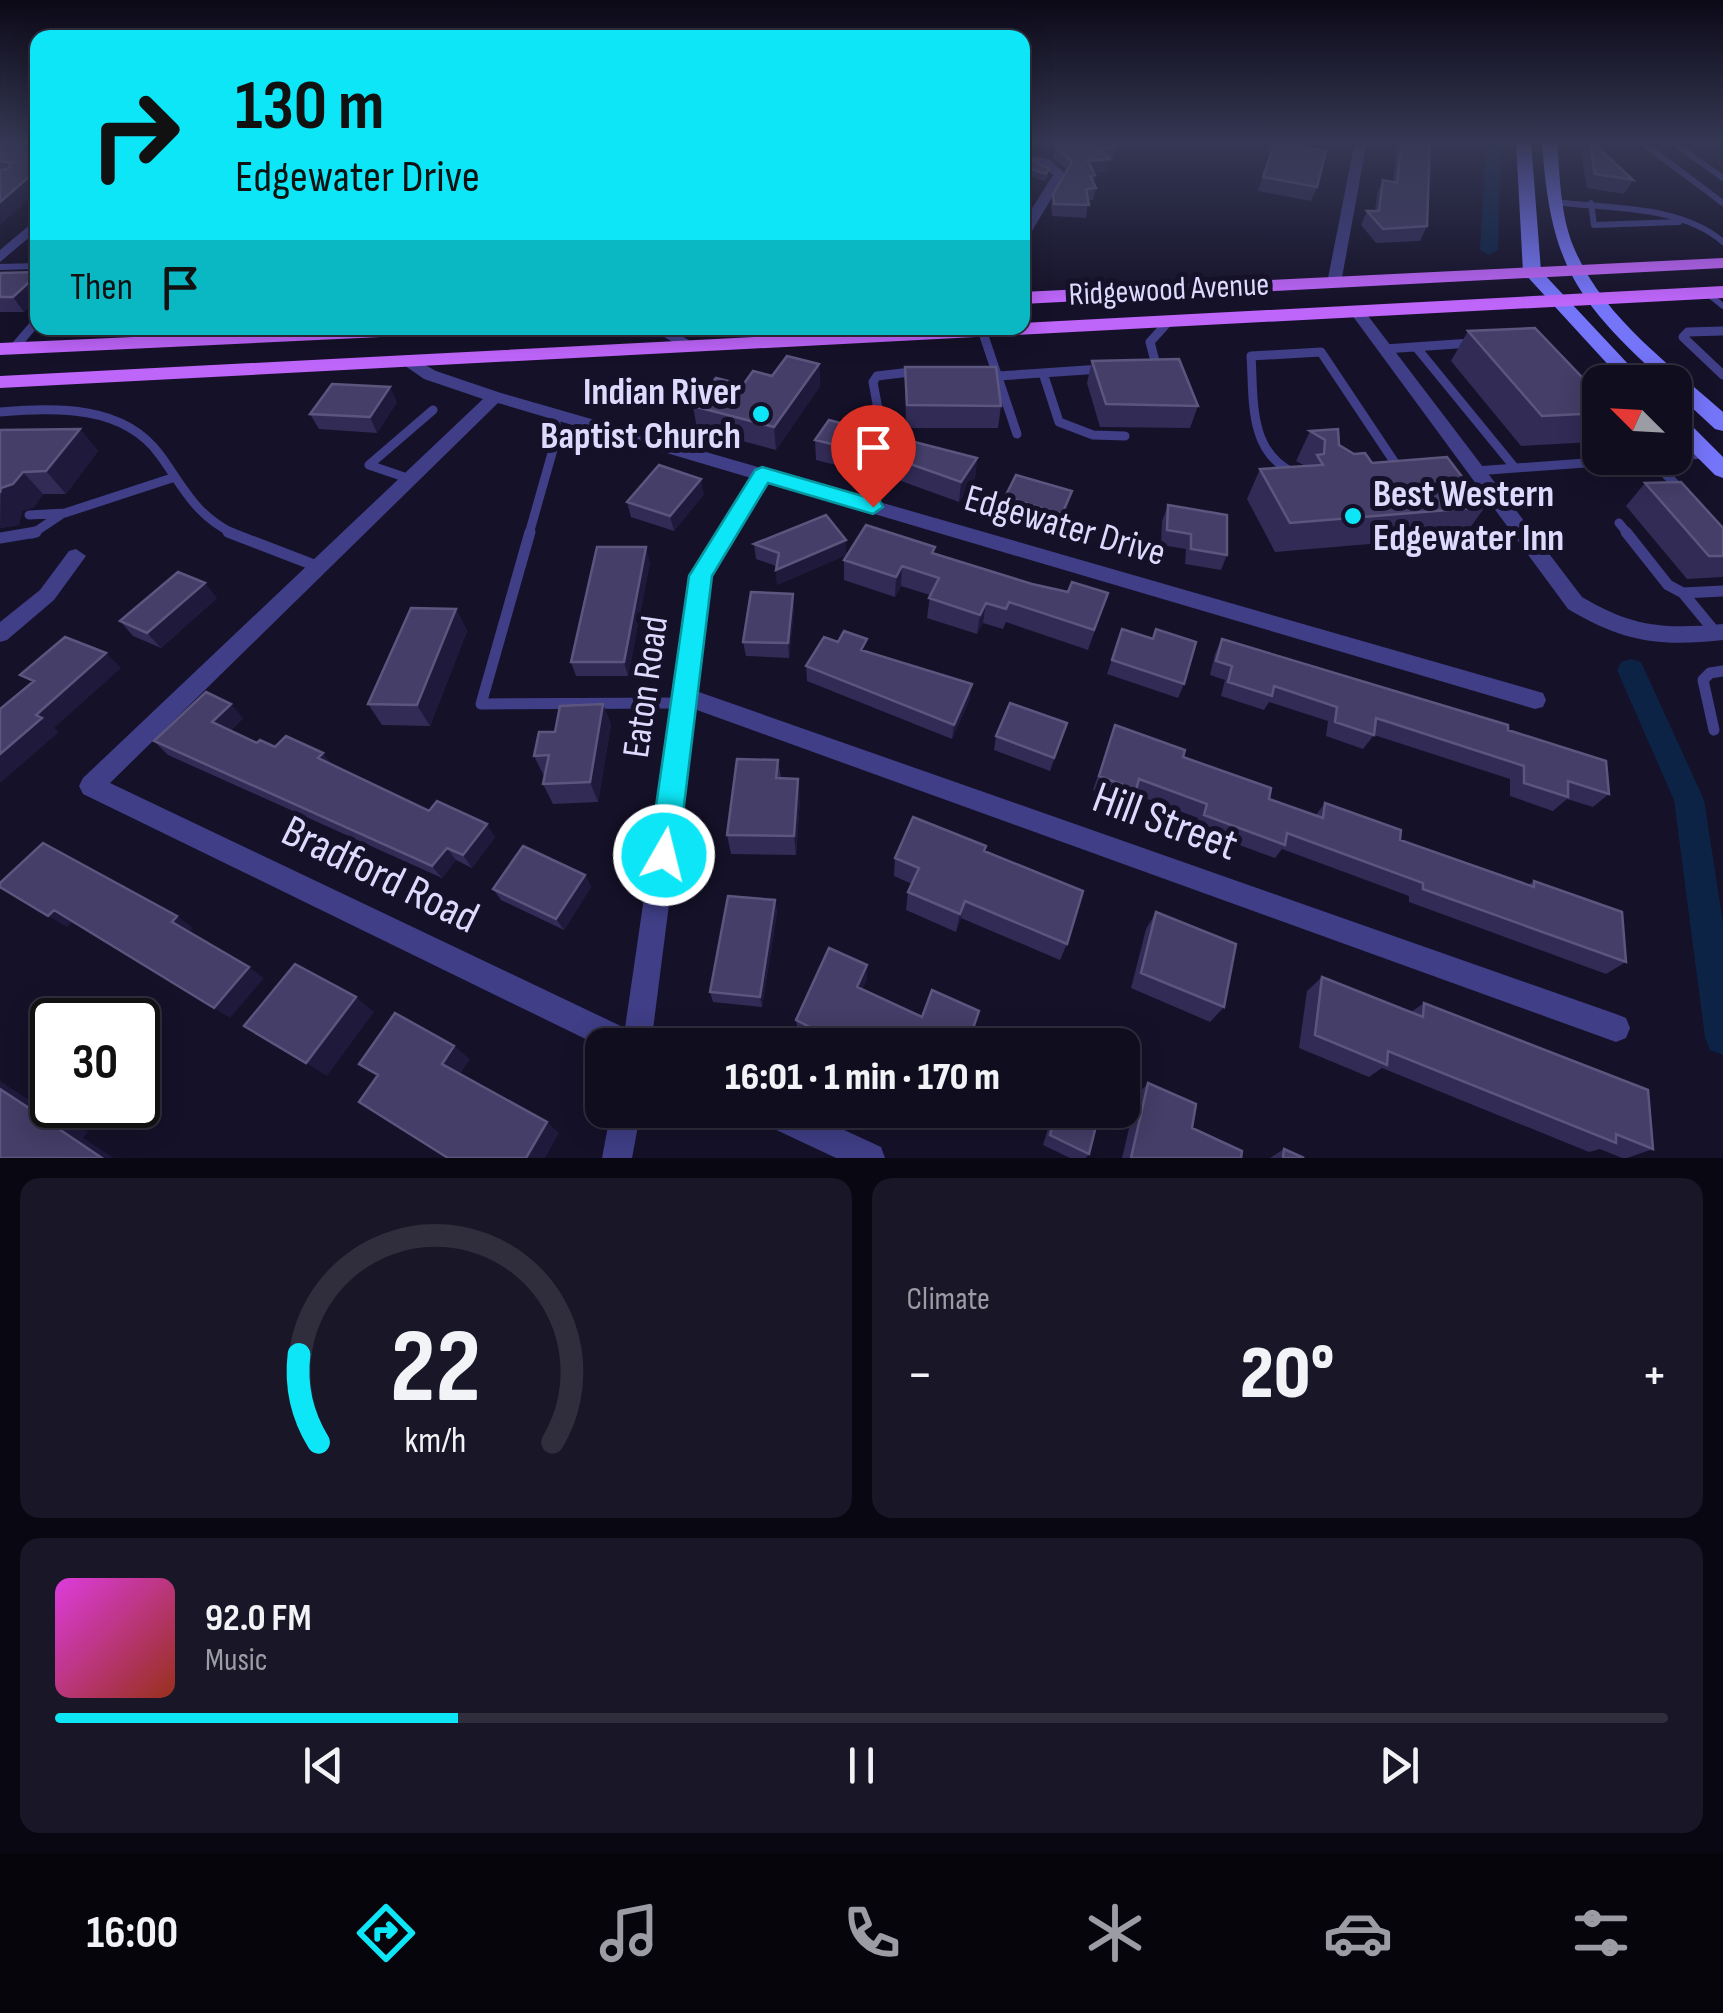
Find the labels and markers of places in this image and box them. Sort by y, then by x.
place label: Indian River Baptist Church [540,370,741,459]
marker: Indian River Baptist Church [750,403,772,425]
pin [831,405,916,508]
place label: Best Western Edgewater Inn [1373,472,1564,561]
marker: Best Western Edgewater Inn [1342,505,1364,527]

